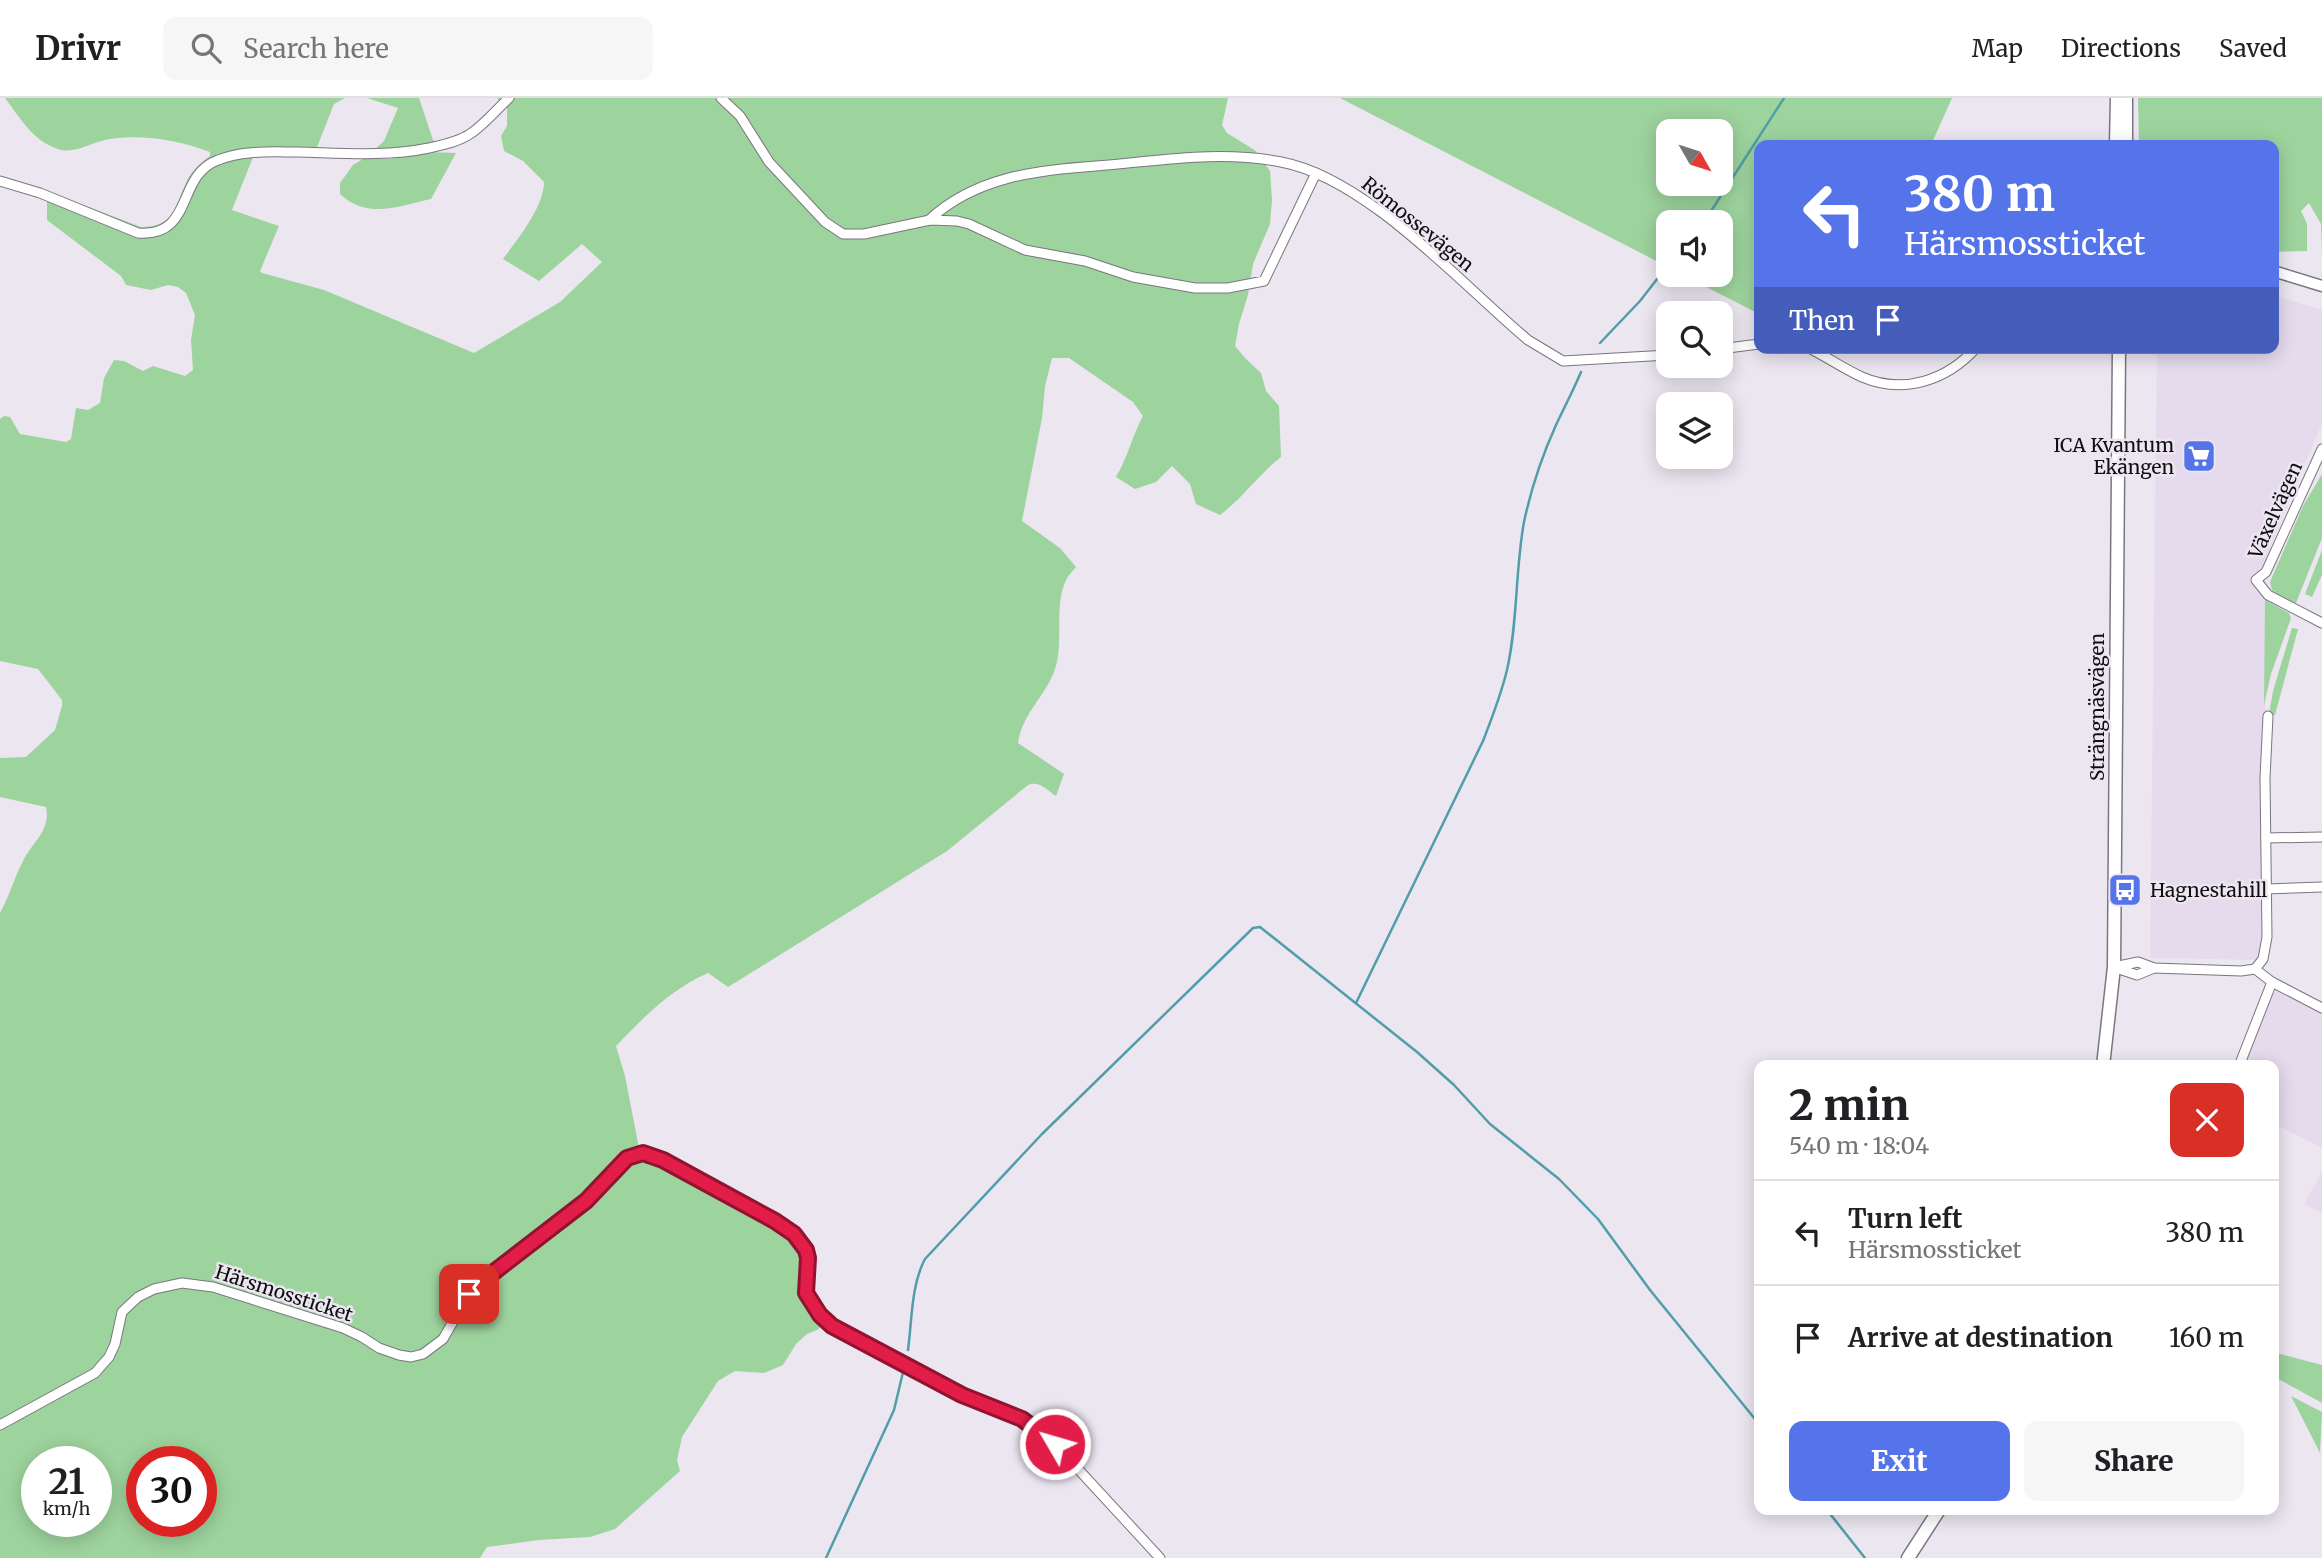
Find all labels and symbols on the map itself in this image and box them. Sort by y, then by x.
north arrow [1656,119,1732,196]
street label: Römossevägen [1357,171,1479,277]
place label: ICA Kvantum Ekängen [2053,433,2174,479]
supermarket icon: ICA Kvantum Ekängen [2180,437,2218,475]
street label: Växelvägen [2242,457,2307,563]
street label: Strängnäsvägen [2085,633,2109,781]
bus stop icon: Hagnestahill [2106,871,2144,909]
place label: Hagnestahill [2150,878,2267,902]
street label: Härsmossticket [212,1259,356,1327]
pin [439,1264,499,1324]
position arrow [1018,1407,1092,1481]
speed limit sign: 30 [126,1446,217,1537]

